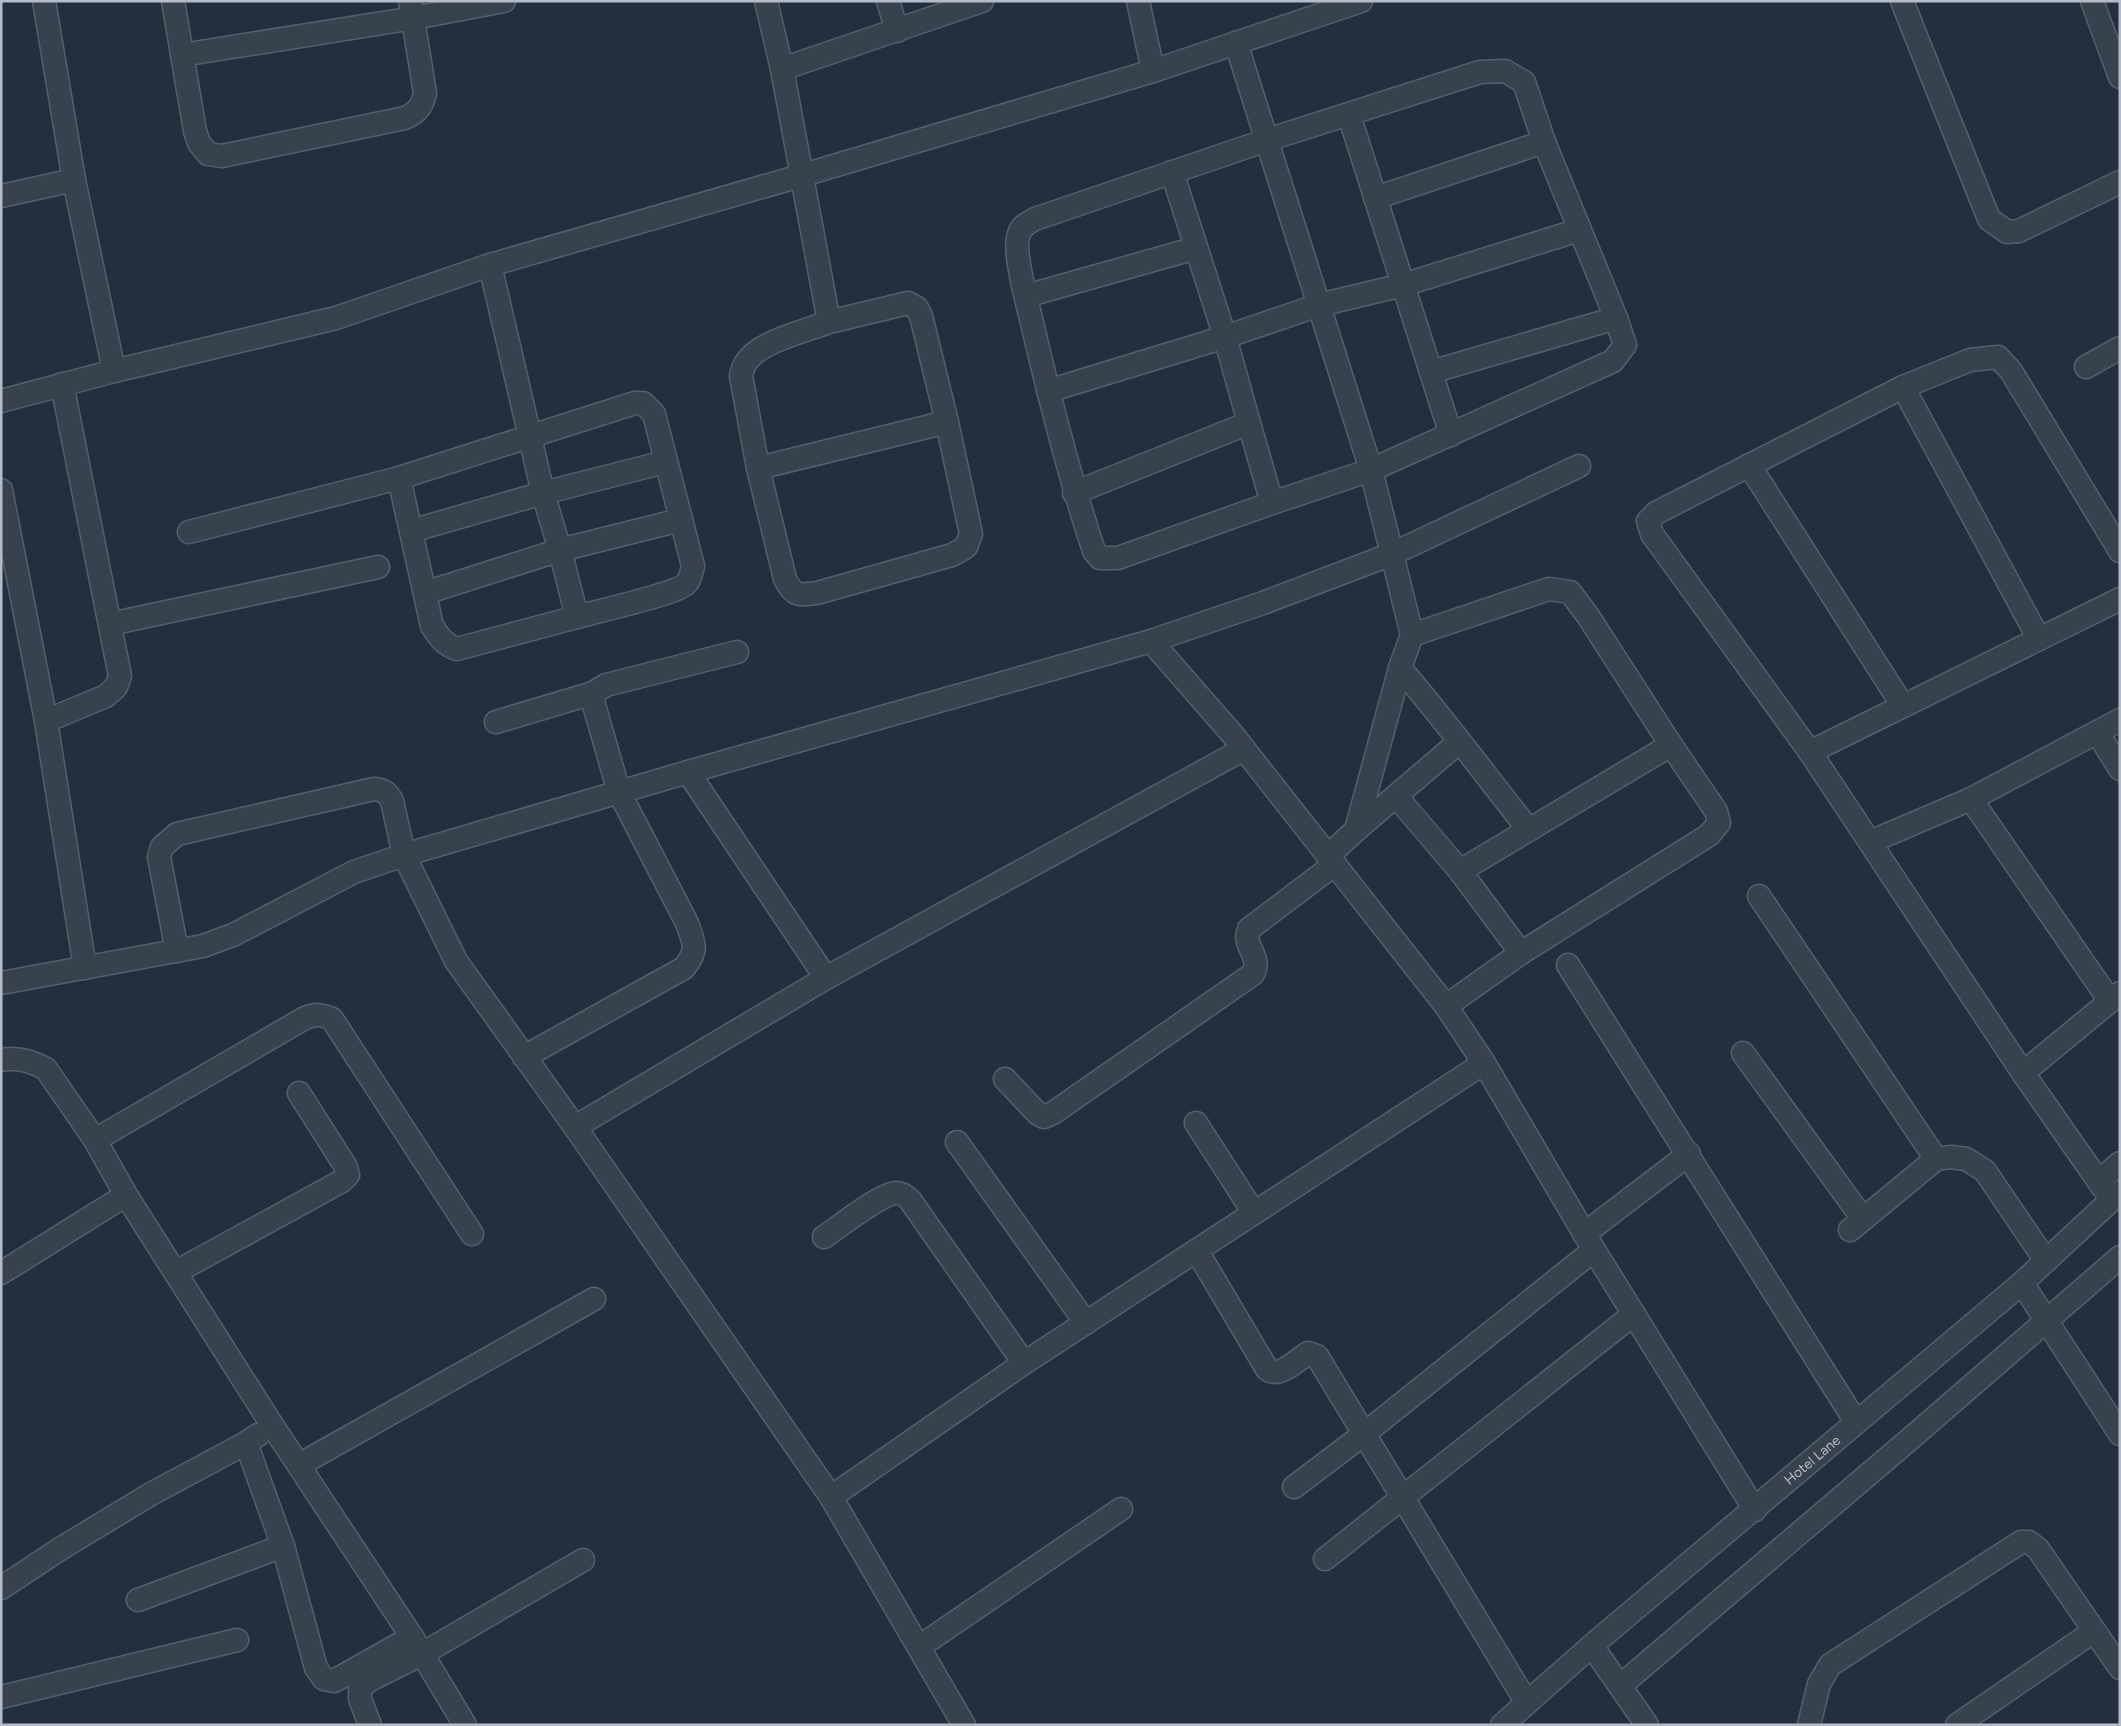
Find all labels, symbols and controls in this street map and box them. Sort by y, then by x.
street label: Hotel Lane [1781,1432,1844,1489]

